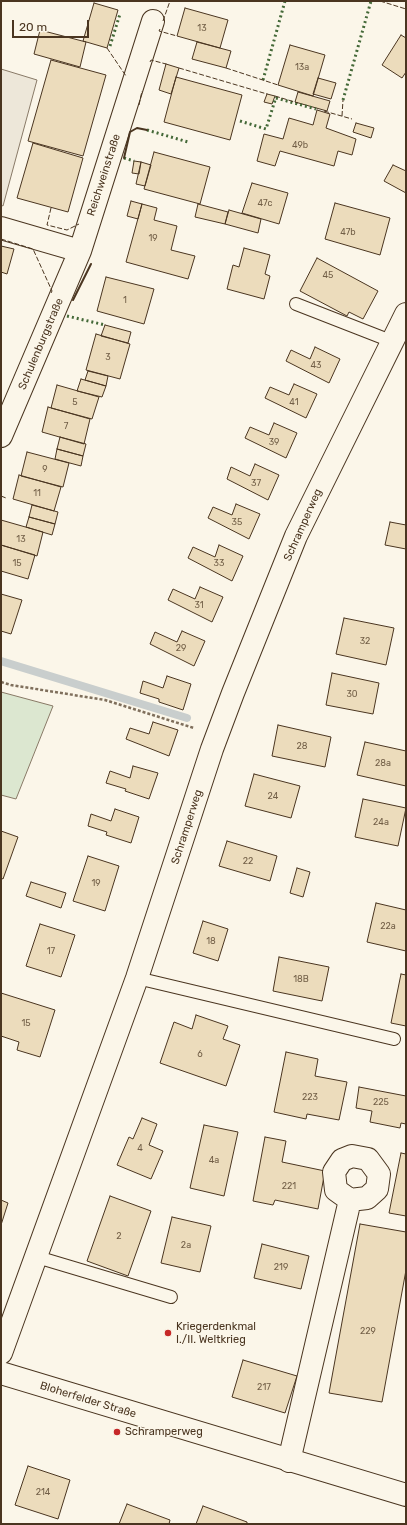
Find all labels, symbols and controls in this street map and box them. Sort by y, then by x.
scale bar [14,12,91,38]
text: 20 m [19,20,47,34]
house number: 13 [197,23,207,33]
house number: 13a [295,62,309,72]
street label: Reichweinstraße [85,132,123,218]
house number: 49b [292,140,308,150]
house number: 47c [257,198,273,208]
house number: 47b [340,227,356,237]
house number: 19 [148,233,158,243]
house number: 45 [323,270,333,280]
house number: 1 [123,295,127,305]
street label: Schulenburgstraße [16,296,66,392]
house number: 3 [105,352,111,362]
house number: 43 [311,360,321,370]
house number: 5 [72,397,78,407]
house number: 41 [289,397,299,407]
house number: 7 [64,421,68,431]
house number: 39 [269,437,279,447]
house number: 9 [42,464,48,474]
house number: 37 [251,478,261,488]
street label: Schramperweg [281,487,325,563]
house number: 11 [33,488,41,498]
house number: 35 [232,517,242,527]
house number: 13 [16,534,26,544]
house number: 15 [12,558,22,568]
house number: 33 [214,558,224,568]
house number: 31 [194,600,204,610]
house number: 32 [360,636,370,646]
house number: 29 [176,643,186,653]
house number: 30 [346,689,358,699]
house number: 28 [296,741,308,751]
house number: 28a [375,758,391,768]
street label: Schramperweg [169,788,205,866]
house number: 24 [268,791,278,801]
house number: 24a [373,817,389,827]
house number: 22 [243,856,253,866]
house number: 19 [91,878,101,888]
house number: 22a [380,921,396,931]
house number: 18 [206,936,216,946]
house number: 17 [47,946,55,956]
house number: 18B [293,974,309,984]
house number: 15 [21,1018,31,1028]
house number: 6 [197,1049,203,1059]
house number: 223 [302,1092,318,1102]
house number: 225 [373,1097,389,1107]
house number: 4 [137,1143,143,1153]
house number: 4a [209,1155,219,1165]
house number: 221 [282,1181,296,1191]
house number: 2 [116,1231,122,1241]
house number: 2a [181,1240,191,1250]
house number: 219 [274,1262,288,1272]
place label: Kriegerdenkmal I./II. Weltkrieg [176,1320,256,1346]
house number: 229 [360,1326,376,1336]
marker: Kriegerdenkmal I./II. Weltkrieg [163,1328,173,1338]
street label: Bloherfelder Straße [38,1379,138,1421]
house number: 217 [257,1382,271,1392]
place label: Schramperweg [125,1425,203,1439]
marker: Schramperweg [112,1427,122,1437]
house number: 214 [36,1487,50,1497]

